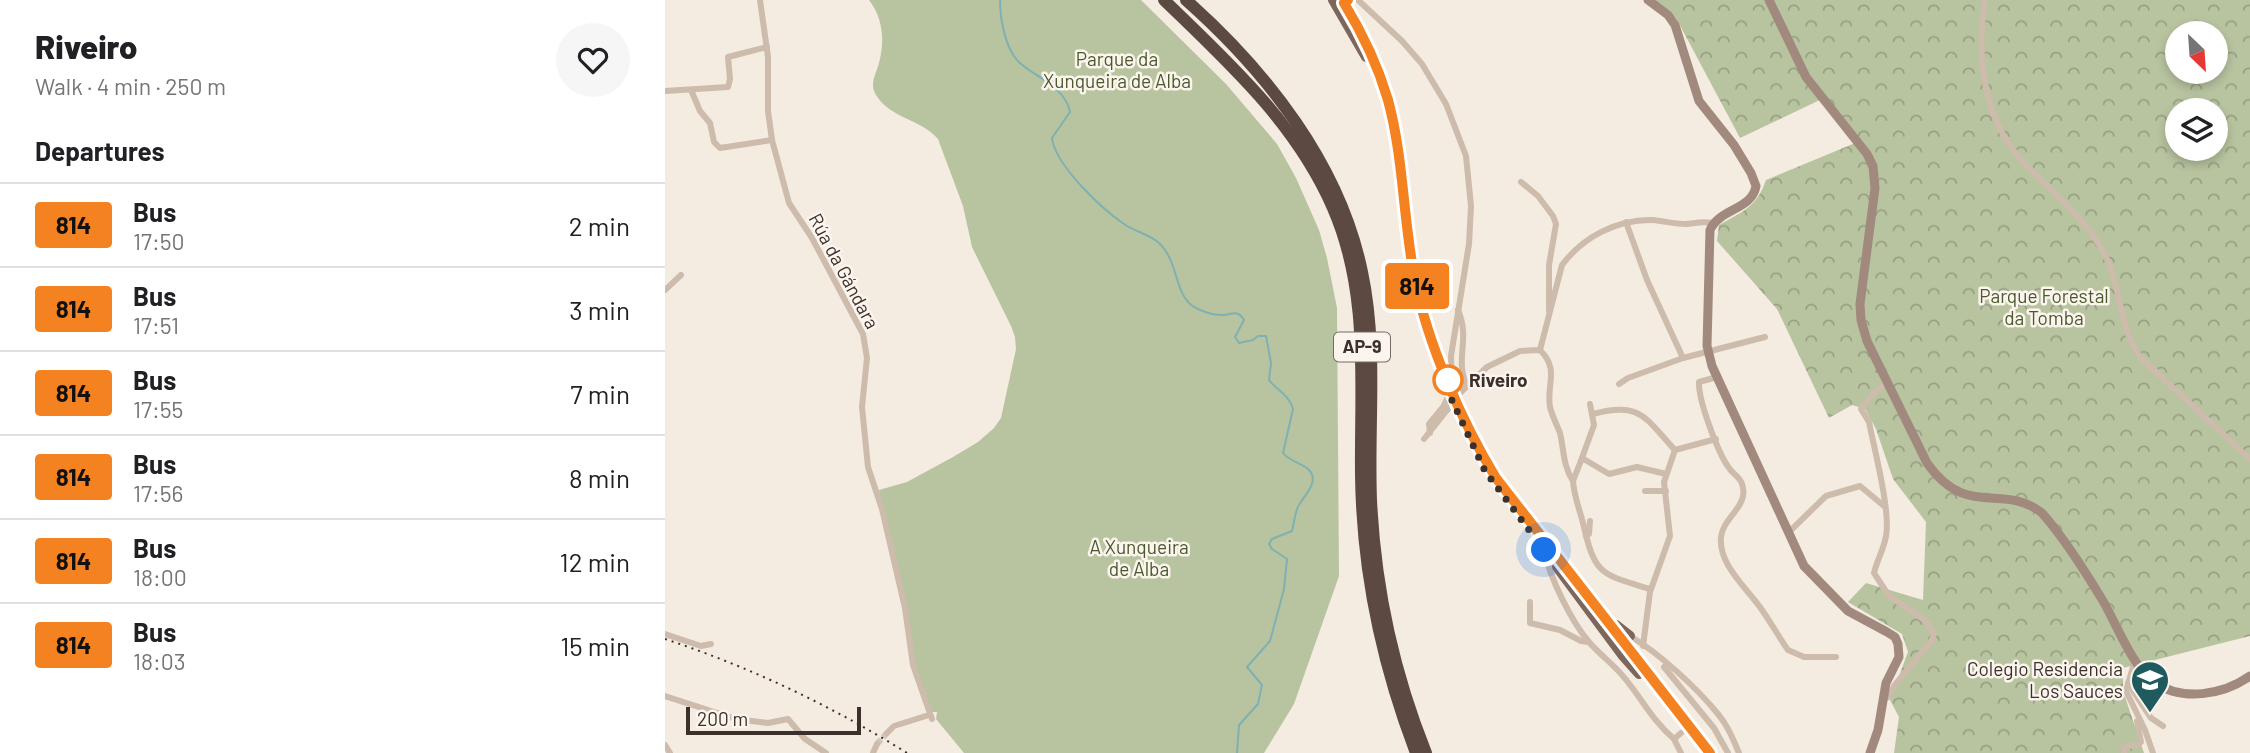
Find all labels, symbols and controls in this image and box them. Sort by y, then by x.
north arrow [2165,21,2228,84]
map controls [2165,21,2228,161]
button: heart [556,23,630,97]
text: Riveiro [35,26,137,66]
park label: Parque da Xunqueira de Alba [1043,47,1191,92]
text: Walk · 4 min · 250 m [35,72,226,100]
button: layers [2165,98,2228,161]
text: Departures [35,135,165,166]
text: Bus [133,196,176,227]
street label: Rúa da Gándara [804,209,884,332]
text: 814 [56,210,91,239]
text: 2 min [569,210,630,241]
text: 17:50 [133,227,185,255]
line badge: 814 [1377,263,1457,309]
text: 814 [1399,271,1435,300]
text: Bus [133,280,176,311]
park label: Parque Forestal da Tomba [1979,284,2109,329]
text: 814 [56,294,91,323]
text: 3 min [569,294,630,325]
text: 17:51 [133,311,179,339]
road number: AP-9 [1334,332,1390,362]
text: Bus [133,364,176,395]
marker: Riveiro [1433,365,1463,395]
place label: Riveiro [1469,368,1528,391]
text: 814 [56,378,91,407]
text: 7 min [570,378,630,409]
text: 17:55 [133,395,183,423]
text: Bus [133,448,176,479]
text: 814 [56,462,91,491]
text: 8 min [569,462,630,493]
text: 17:56 [133,479,183,507]
text: Bus [133,532,176,563]
your location [1526,532,1561,567]
park label: A Xunqueira de Alba [1089,535,1189,580]
text: 814 [56,546,91,575]
text: 12 min [560,546,630,577]
text: 18:00 [133,563,187,591]
text: Bus [133,616,176,647]
text: 814 [56,630,91,659]
text: 15 min [560,630,630,661]
text: 18:03 [133,647,186,675]
place label: Colegio Residencia Los Sauces [1967,657,2123,702]
school or university icon: Colegio Residencia Los Sauces [2129,659,2171,714]
scale bar [686,704,861,736]
text: 200 m [697,707,748,730]

